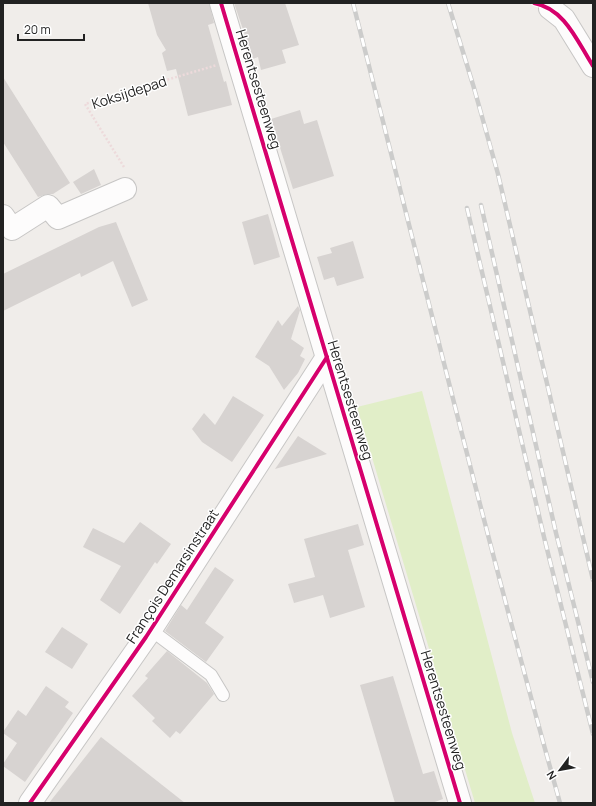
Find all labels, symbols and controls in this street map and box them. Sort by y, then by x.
scale bar [18,16,84,42]
text: 20 m [24,21,51,38]
street label: Herentsesteenweg [232,27,286,151]
street label: Koksijdepad [89,71,169,113]
street label: Herentsesteenweg [324,338,378,462]
street label: François Demarsinstraat [121,505,223,647]
street label: Herentsesteenweg [417,648,471,772]
north arrow [540,750,580,790]
text: N [543,768,560,783]

